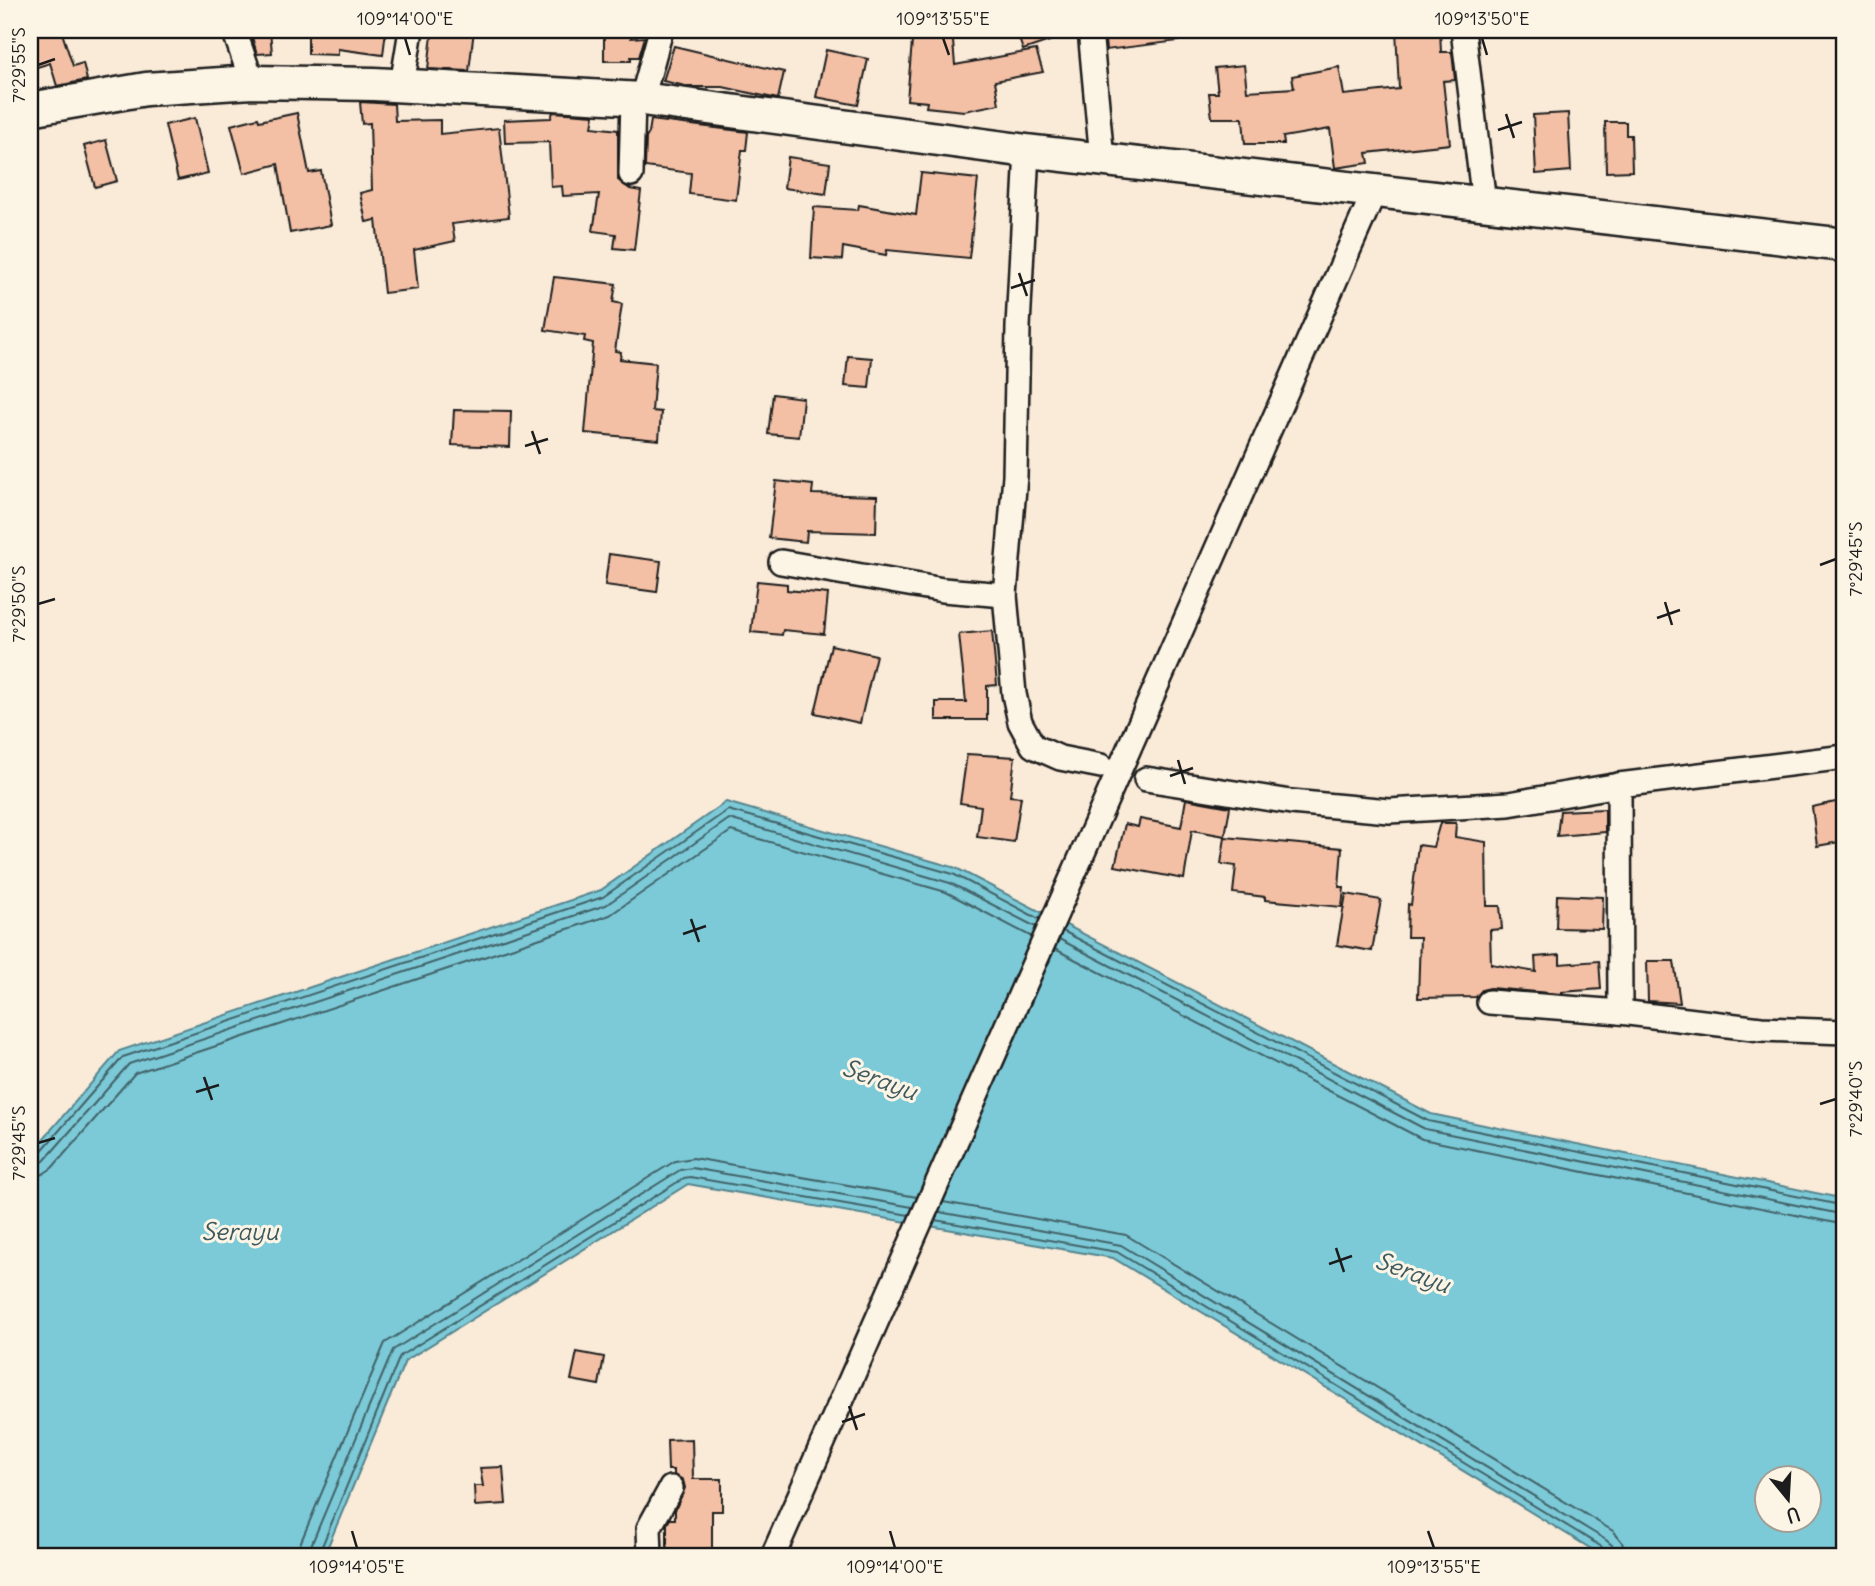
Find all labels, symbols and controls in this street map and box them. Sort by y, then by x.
text: 109°14'00"E [357,7,453,30]
text: 109°13'55"E [896,7,990,30]
text: 109°13'50"E [1434,7,1530,30]
text: 7°29'55"S [7,27,30,103]
text: 7°29'45"S [1844,522,1867,596]
text: 7°29'50"S [7,566,30,642]
water label: Serayu [839,1052,923,1107]
text: 7°29'40"S [1844,1061,1867,1137]
text: 7°29'45"S [7,1106,30,1180]
water label: Serayu [201,1216,281,1246]
water label: Serayu [1372,1245,1456,1300]
north arrow [1752,1464,1822,1534]
text: U [1783,1502,1803,1529]
text: 109°14'05"E [309,1555,405,1578]
text: 109°14'00"E [847,1555,943,1578]
text: 109°13'55"E [1387,1555,1481,1578]

